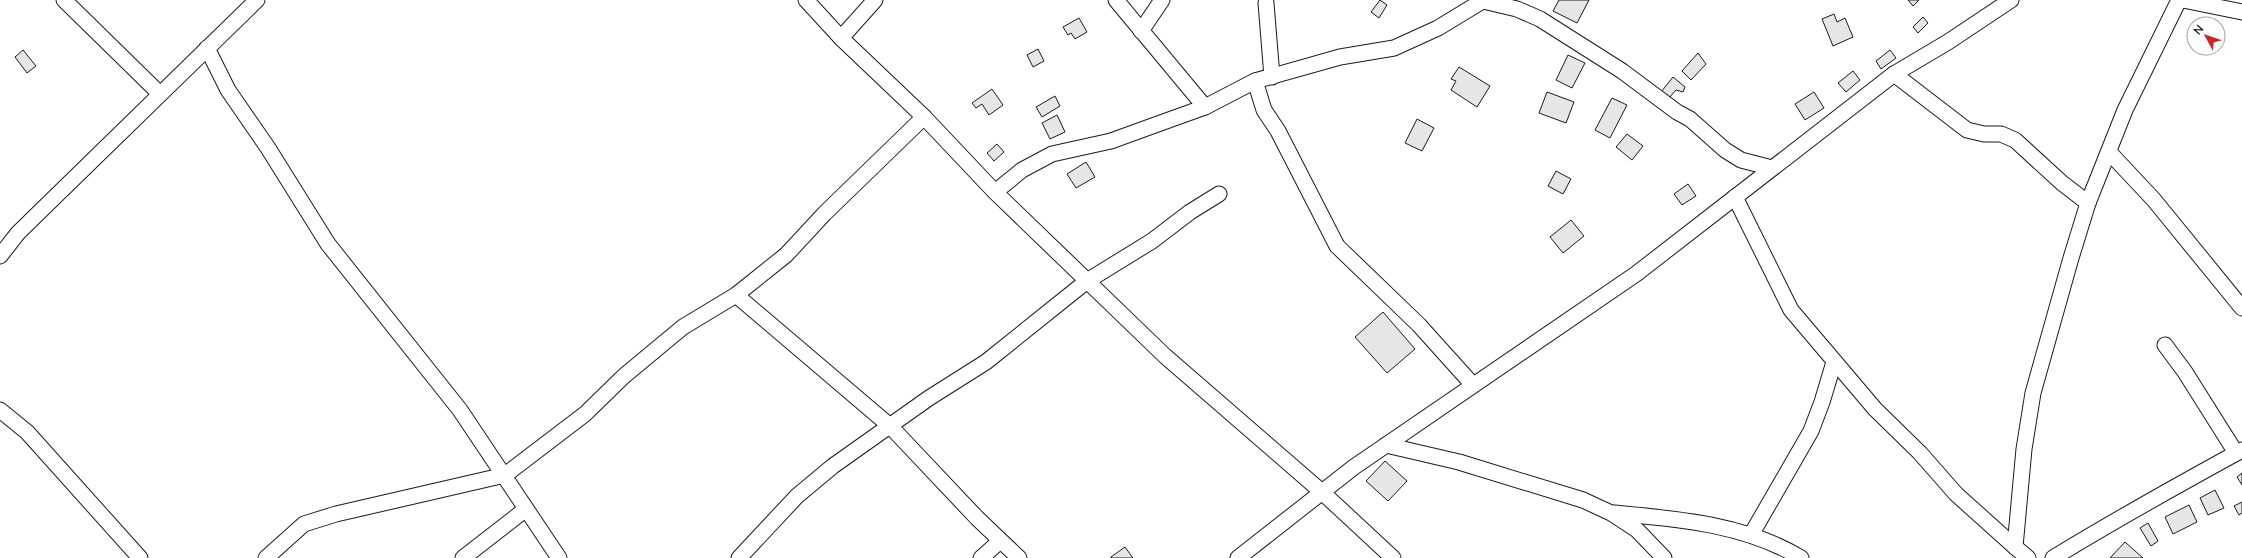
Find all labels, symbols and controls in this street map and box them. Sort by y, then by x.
north arrow [2186,16,2226,56]
text: N [2190,22,2206,37]

